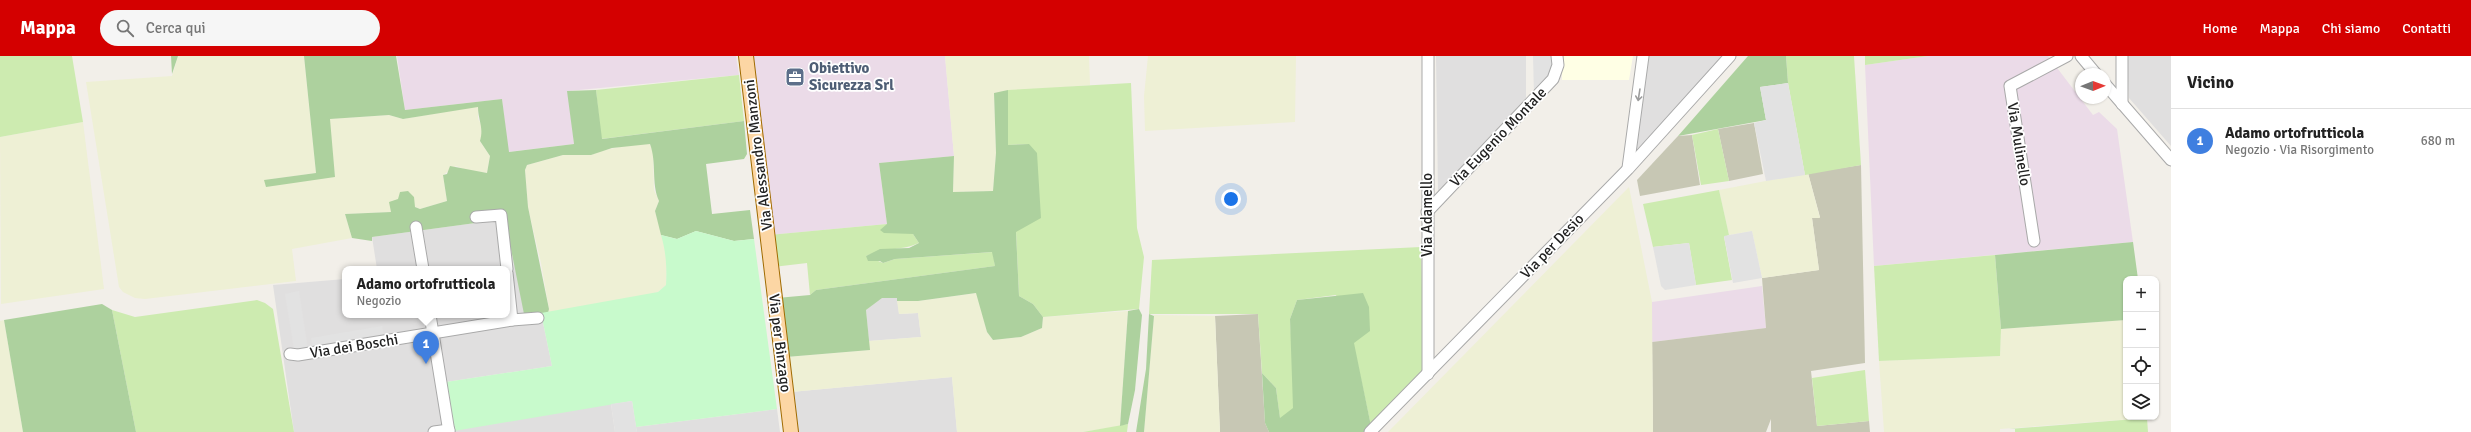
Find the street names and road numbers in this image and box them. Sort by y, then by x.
street label: Via Alessandro Manzoni [740,78,776,232]
street label: Via Eugenio Montale [1446,83,1550,191]
street label: Via Mulinello [2004,101,2035,187]
street label: Via Adamello [1418,173,1436,257]
street label: Via per Desio [1517,210,1588,282]
street label: Via per Binzago [765,293,795,393]
street label: Via dei Boschi [309,330,399,362]

